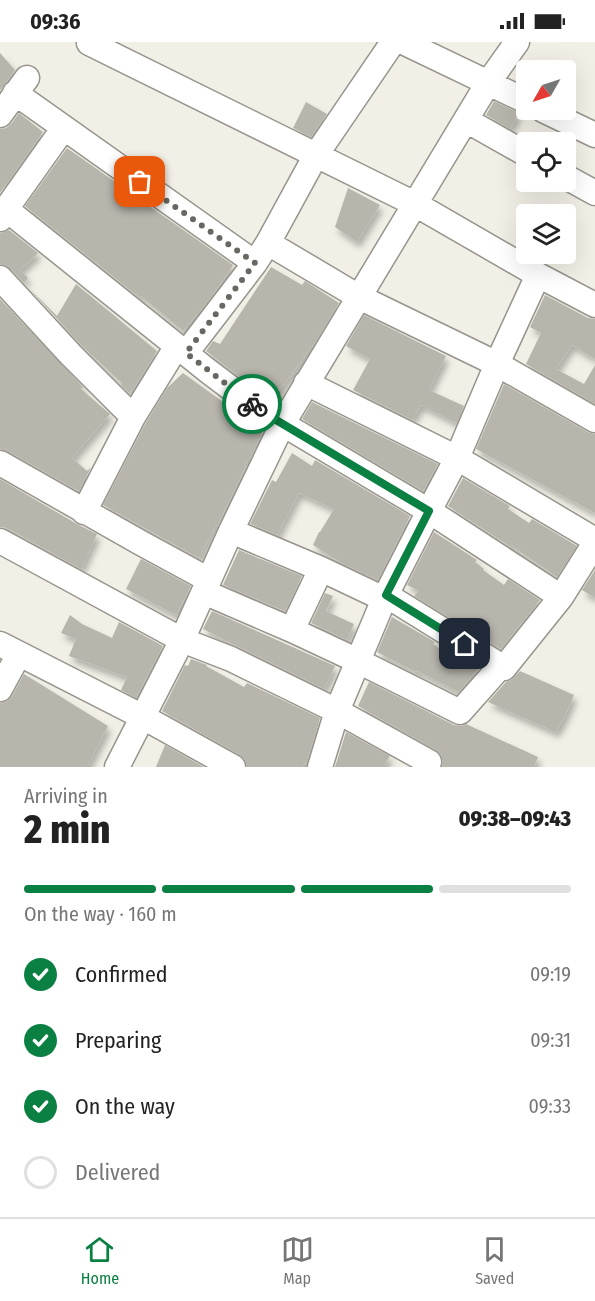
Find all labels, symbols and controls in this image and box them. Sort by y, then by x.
text: 09:36 [30,8,81,35]
north arrow [516,60,576,120]
map controls [516,60,576,264]
button: locate [516,132,576,192]
pin [114,156,165,207]
icon: bag [123,165,156,198]
button: layers [516,204,576,264]
courier [222,374,282,434]
icon: bike [236,388,269,421]
pin [439,618,490,669]
icon: home [448,627,481,660]
text: Arriving in [24,784,108,808]
text: 09:38–09:43 [459,805,571,832]
text: 2 min [24,807,110,853]
text: On the way · 160 m [24,902,177,926]
icon: check [24,958,57,991]
text: Confirmed [75,961,168,988]
text: 09:19 [530,962,571,986]
icon: check [24,1024,57,1057]
text: Preparing [75,1027,161,1054]
text: 09:31 [530,1028,571,1052]
icon: check [24,1090,57,1123]
text: On the way [75,1093,175,1120]
text: 09:33 [529,1094,571,1118]
text: Delivered [75,1159,160,1186]
tab: Home [81,1233,119,1288]
tab: Map [281,1233,314,1288]
tab: Saved [475,1233,514,1288]

